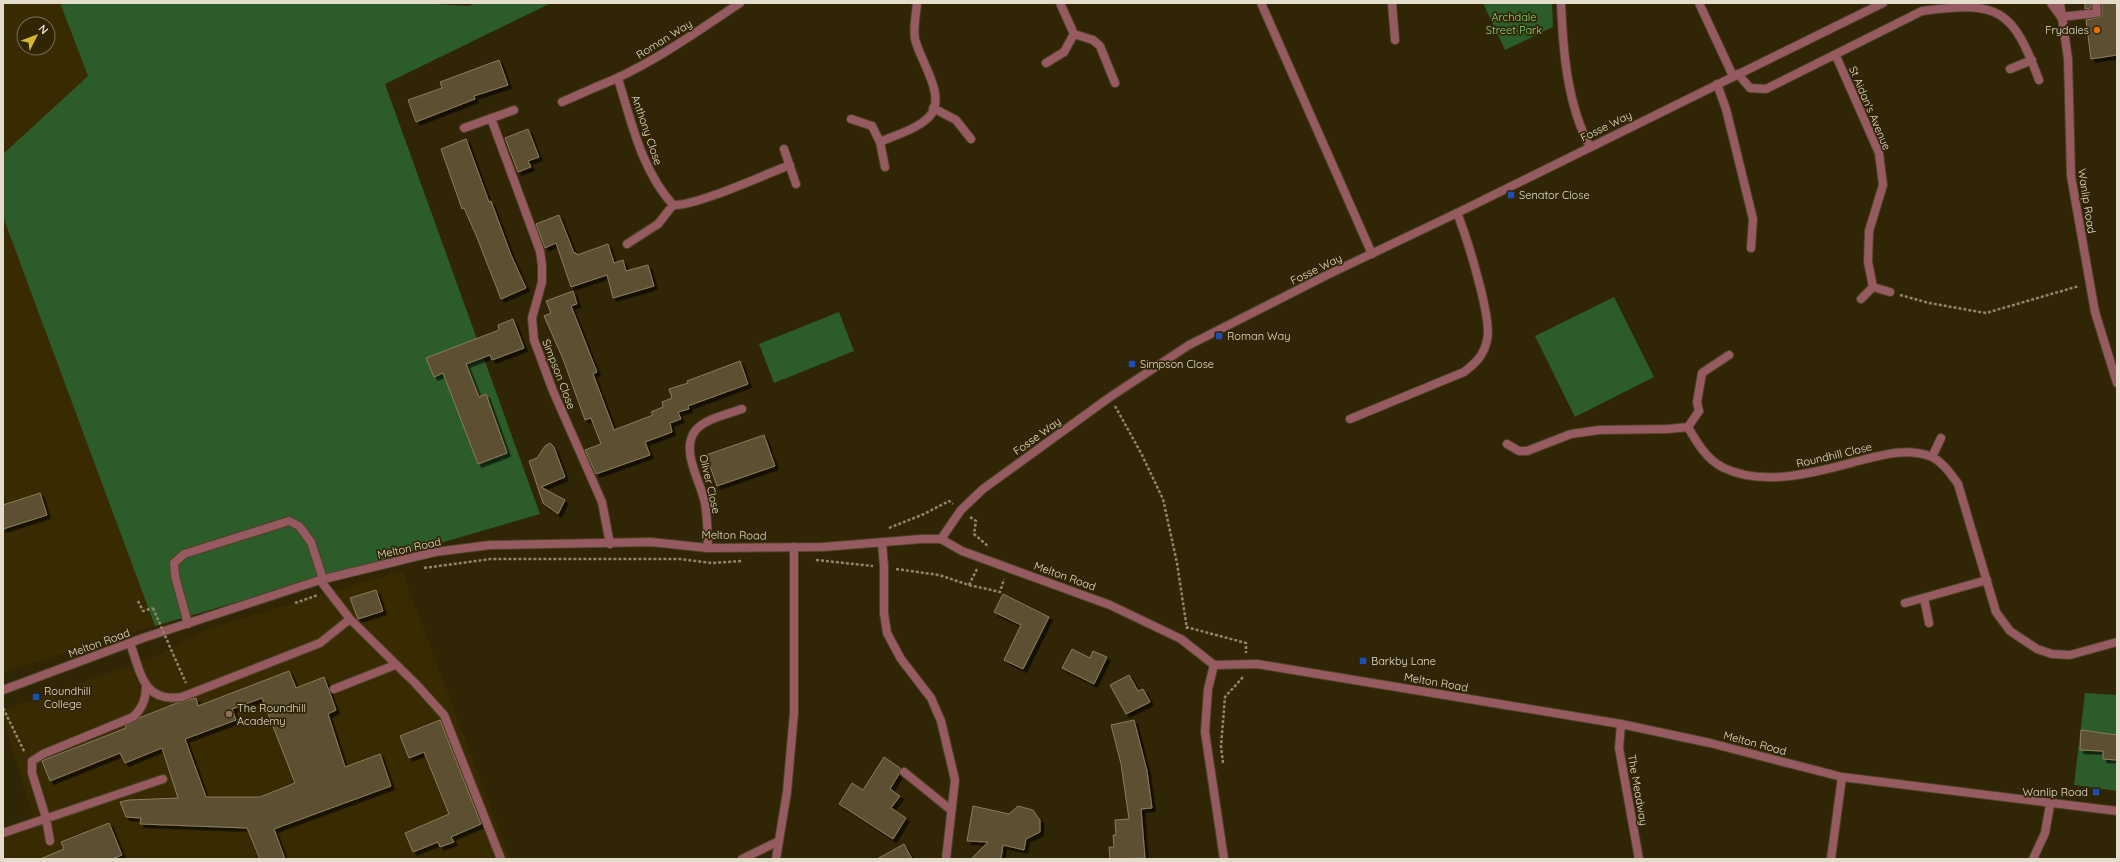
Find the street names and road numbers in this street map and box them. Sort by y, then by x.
street label: Roman Way [633,16,695,62]
street label: St Aidan's Avenue [1846,64,1894,152]
street label: Anthony Close [628,93,666,167]
street label: Fosse Way [1578,108,1634,144]
street label: Wanlip Road [2075,168,2099,234]
street label: Fosse Way [1288,251,1344,287]
street label: Simpson Close [539,337,579,411]
street label: Fosse Way [1010,414,1064,458]
street label: Roundhill Close [1795,439,1873,471]
street label: Oliver Close [696,453,724,515]
street label: Melton Road [701,527,767,543]
street label: Melton Road [376,534,442,562]
street label: Melton Road [1032,558,1098,594]
street label: Melton Road [66,625,132,661]
street label: Melton Road [1403,669,1469,695]
street label: Melton Road [1722,728,1788,758]
street label: The Meadway [1625,753,1651,827]

